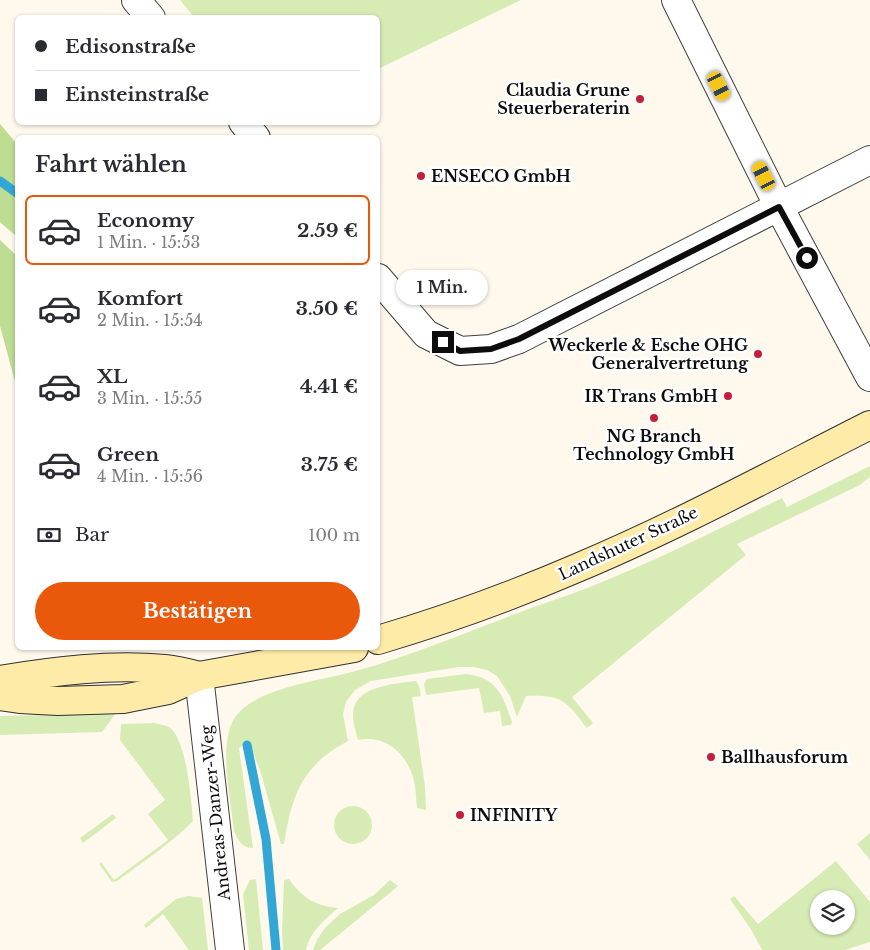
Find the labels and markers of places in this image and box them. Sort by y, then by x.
place label: Claudia Grune Steuerberaterin [497,80,630,118]
marker: Claudia Grune Steuerberaterin [634,93,646,105]
place label: ENSECO GmbH [431,166,571,186]
marker: ENSECO GmbH [415,170,427,182]
place label: Weckerle & Esche OHG Generalvertretung [547,335,749,373]
marker: Weckerle & Esche OHG Generalvertretung [752,348,764,360]
place label: IR Trans GmbH [584,386,718,406]
marker: IR Trans GmbH [722,390,734,402]
marker: NG Branch Technology GmbH [648,412,660,424]
place label: NG Branch Technology GmbH [573,426,735,464]
place label: Ballhausforum [721,747,848,767]
marker: Ballhausforum [705,751,717,763]
place label: INFINITY [470,805,558,825]
marker: INFINITY [454,809,466,821]

